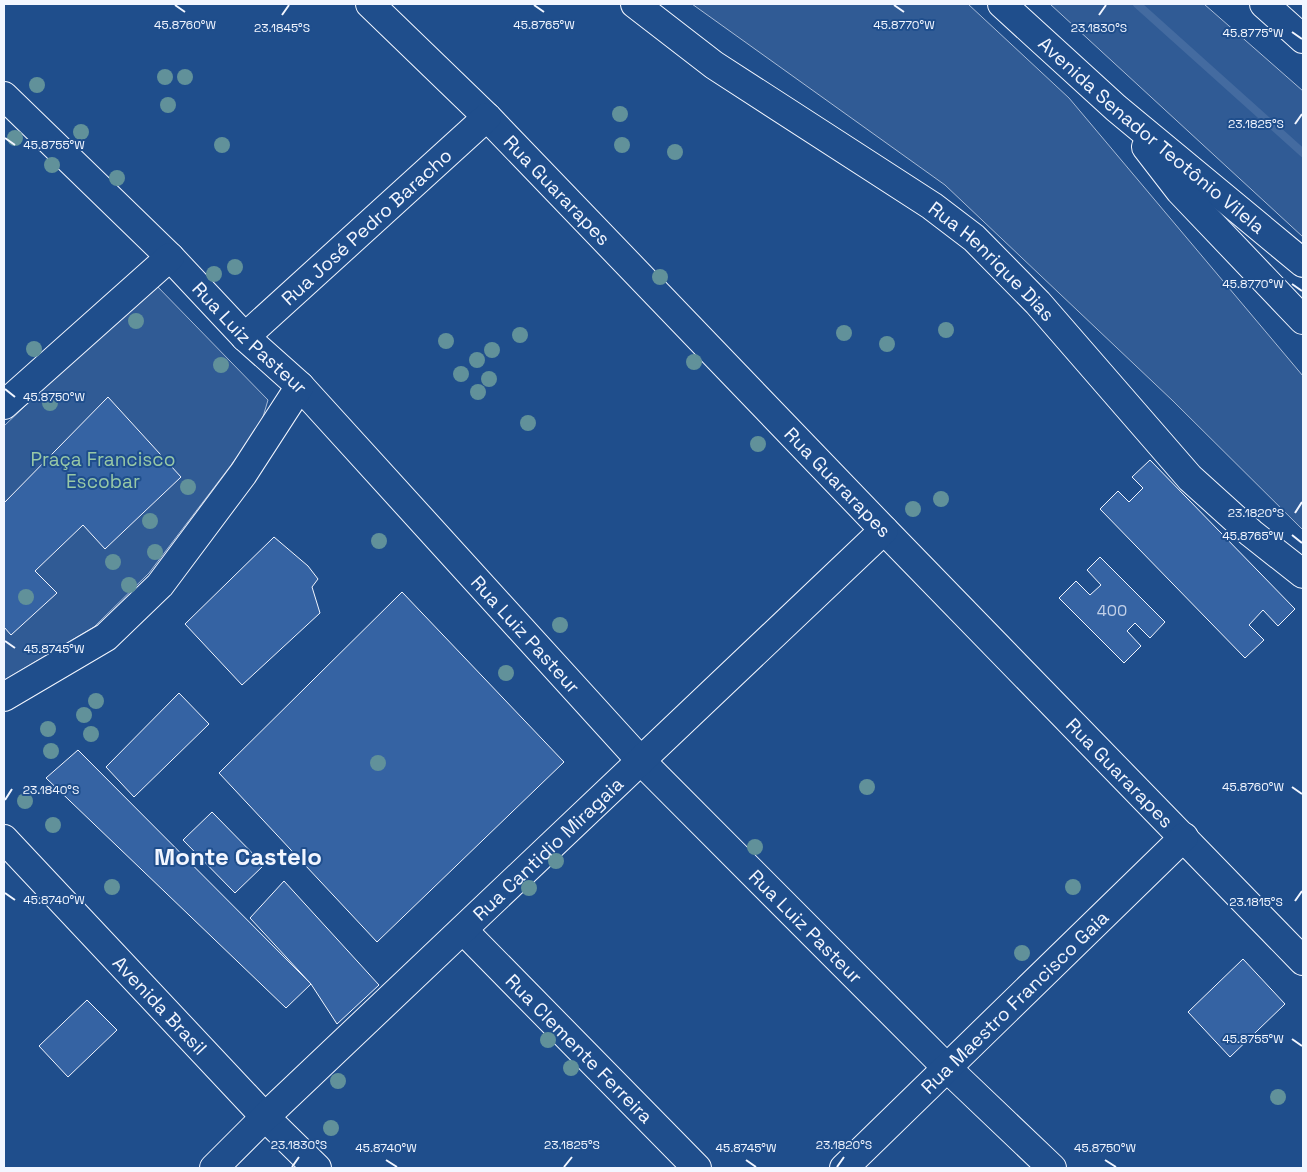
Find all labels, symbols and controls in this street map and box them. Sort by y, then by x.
text: 45.8760°W [154,17,216,33]
text: 45.8765°W [513,17,575,33]
text: 45.8770°W [873,17,935,33]
text: 23.1845°S [254,20,310,36]
text: 23.1830°S [1071,20,1127,36]
text: 45.8775°W [1223,25,1284,41]
street label: Avenida Senador Teotônio Vilela [1033,31,1270,239]
text: 23.1825°S [1228,116,1284,132]
street label: Rua Guararapes [498,130,616,251]
text: 45.8755°W [23,137,85,153]
street label: Rua José Pedro Baracho [276,143,457,311]
street label: Rua Henrique Dias [924,196,1061,326]
street label: Rua Luiz Pasteur [187,276,313,399]
text: 45.8770°W [1222,276,1284,292]
text: 45.8750°W [23,389,85,405]
street label: Rua Guararapes [779,422,897,543]
park label: Praça Francisco Escobar [31,447,175,494]
text: 23.1820°S [1228,505,1284,521]
text: 45.8765°W [1222,528,1284,544]
street label: Rua Luiz Pasteur [466,570,586,699]
house number: 400 [1097,600,1127,621]
text: 45.8745°W [24,641,85,657]
street label: Rua Guararapes [1061,712,1179,833]
street label: Rua Cantidio Miragaia [467,771,628,926]
text: 45.8760°W [1222,779,1284,795]
text: 23.1840°S [23,782,79,798]
district label: Monte Castelo [154,841,322,872]
street label: Rua Luiz Pasteur [744,864,868,989]
text: 45.8740°W [23,892,85,908]
text: 23.1815°S [1229,894,1283,910]
street label: Rua Maestro Francisco Gaia [915,905,1114,1099]
street label: Avenida Brasil [108,950,213,1060]
street label: Rua Clemente Ferreira [500,968,659,1129]
text: 45.8755°W [1222,1031,1284,1047]
text: 23.1830°S [271,1137,327,1153]
text: 23.1825°S [544,1137,600,1153]
text: 23.1820°S [816,1137,872,1153]
text: 45.8740°W [355,1140,417,1156]
text: 45.8745°W [716,1140,777,1156]
text: 45.8750°W [1074,1140,1136,1156]

